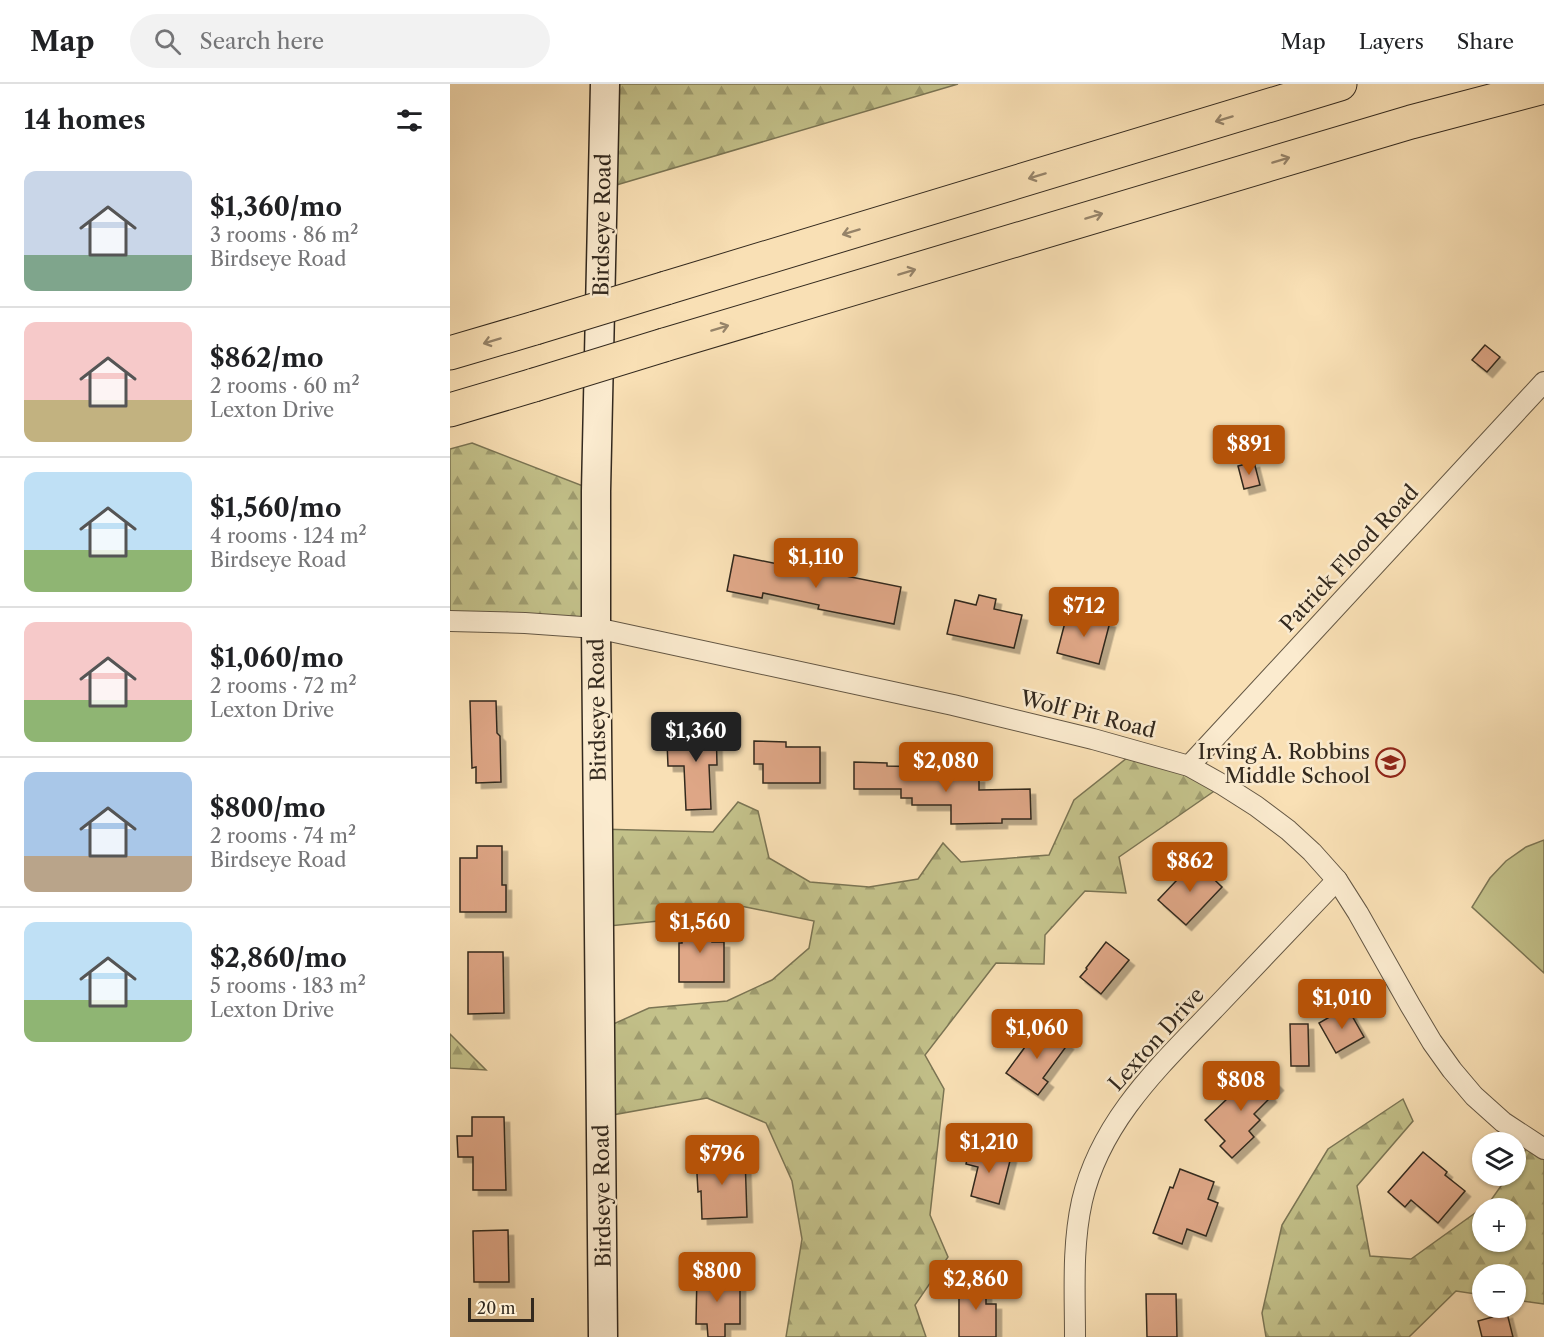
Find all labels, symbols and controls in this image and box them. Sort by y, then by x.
search box [130,14,550,68]
text: Map [30,24,94,58]
icon: search [151,25,184,58]
text: Search here [199,28,324,55]
text: Map [1281,29,1326,54]
text: Layers [1359,29,1424,54]
text: Share [1457,29,1514,54]
text: 14 homes [24,104,146,136]
icon: filters [393,104,426,137]
one-way arrow [1215,114,1234,125]
street label: Birdseye Road [588,153,616,297]
one-way arrow [1271,154,1290,165]
one-way arrow [1028,171,1047,182]
text: $1,360/mo [210,191,342,223]
icon: home [72,195,144,267]
one-way arrow [1084,210,1103,221]
text: 3 rooms · 86 m² [210,223,358,247]
one-way arrow [842,227,861,238]
text: Birdseye Road [210,247,346,271]
one-way arrow [897,266,916,277]
one-way arrow [710,322,729,333]
one-way arrow [483,336,502,347]
text: $862/mo [210,342,324,374]
icon: home [72,346,144,418]
text: 2 rooms · 60 m² [210,374,360,398]
text: Lexton Drive [210,398,334,422]
pin: $891 [1213,425,1285,476]
text: $891 [1227,432,1271,456]
street label: Patrick Flood Road [1275,479,1424,637]
text: $1,560/mo [210,492,342,524]
icon: home [72,496,144,568]
text: 4 rooms · 124 m² [210,524,367,548]
pin: $1,110 [767,538,865,589]
text: $1,110 [788,545,844,569]
text: Birdseye Road [210,548,346,572]
pin: $712 [1048,587,1120,638]
text: $712 [1063,594,1105,618]
street label: Birdseye Road [583,638,611,782]
text: $1,060/mo [210,642,343,674]
icon: home [72,646,144,718]
text: 2 rooms · 72 m² [210,674,357,698]
street label: Wolf Pit Road [1017,685,1158,743]
text: Lexton Drive [210,698,334,722]
pin: $1,360 [647,712,745,763]
text: $1,360 [665,719,727,743]
place label: Irving A. Robbins Middle School [1198,739,1370,788]
pin: $2,080 [897,742,995,793]
school or university icon: Irving A. Robbins Middle School [1375,747,1407,779]
text: $2,080 [913,749,979,773]
text: $800/mo [210,792,325,824]
icon: home [72,796,144,868]
text: 2 rooms · 74 m² [210,824,356,848]
pin: $862 [1154,842,1226,893]
text: Birdseye Road [210,848,346,872]
text: $862 [1166,849,1214,873]
pin: $1,560 [651,903,749,954]
text: $1,560 [669,910,731,934]
text: $2,860/mo [210,942,347,974]
icon: home [72,946,144,1018]
text: 5 rooms · 183 m² [210,974,366,998]
pin: $1,010 [1293,979,1391,1030]
street label: Lexton Drive [1103,982,1209,1096]
text: $1,010 [1312,986,1372,1010]
text: Lexton Drive [210,998,334,1022]
pin: $1,060 [988,1009,1086,1060]
text: $1,060 [1006,1016,1068,1040]
pin: $808 [1205,1061,1277,1112]
text: $808 [1217,1068,1265,1092]
pin: $1,210 [940,1123,1038,1174]
street label: Birdseye Road [588,1124,616,1268]
text: $1,210 [959,1130,1019,1154]
map controls [1472,1132,1526,1318]
button: layers [1472,1132,1526,1186]
pin: $796 [686,1135,758,1186]
text: $796 [699,1142,745,1166]
button: + [1472,1198,1526,1252]
pin: $800 [681,1252,753,1303]
text: $800 [693,1259,741,1283]
pin: $2,860 [927,1260,1025,1311]
button: − [1472,1264,1526,1318]
text: $2,860 [943,1267,1009,1291]
scale bar [468,1295,534,1322]
text: 20 m [477,1298,516,1318]

